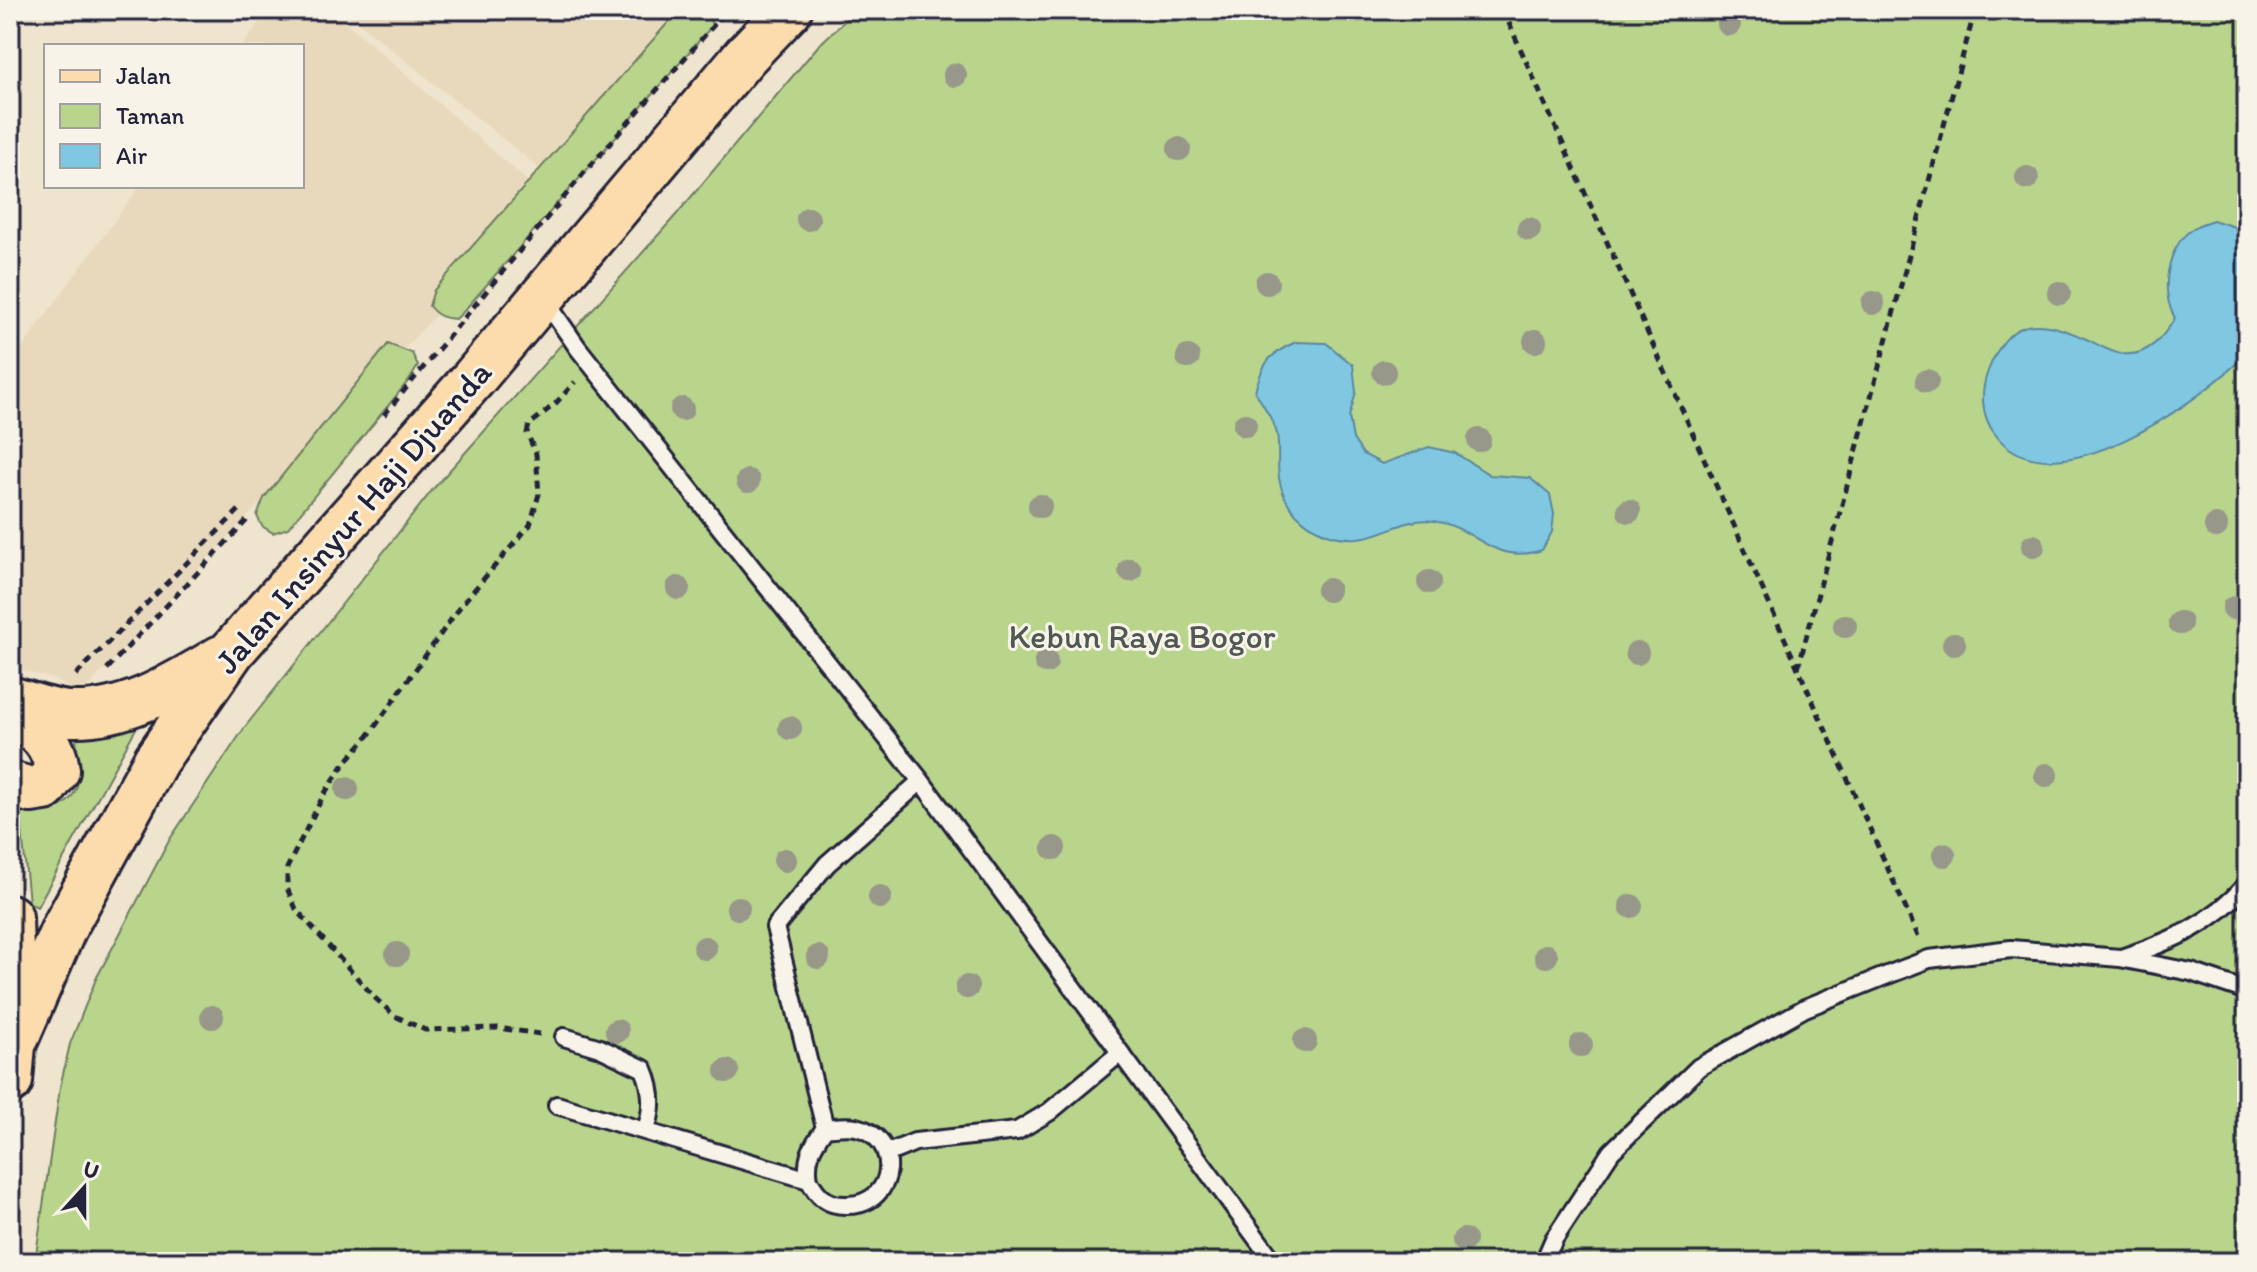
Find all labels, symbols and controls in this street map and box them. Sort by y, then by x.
legend [44,44,304,188]
text: Jalan [116,61,171,90]
text: Taman [116,101,185,130]
text: Air [116,141,148,170]
street label: Jalan Insinyur Haji Djuanda [206,352,500,682]
park label: Kebun Raya Bogor [1008,616,1276,657]
north arrow [44,1148,124,1228]
text: U [79,1155,103,1185]

